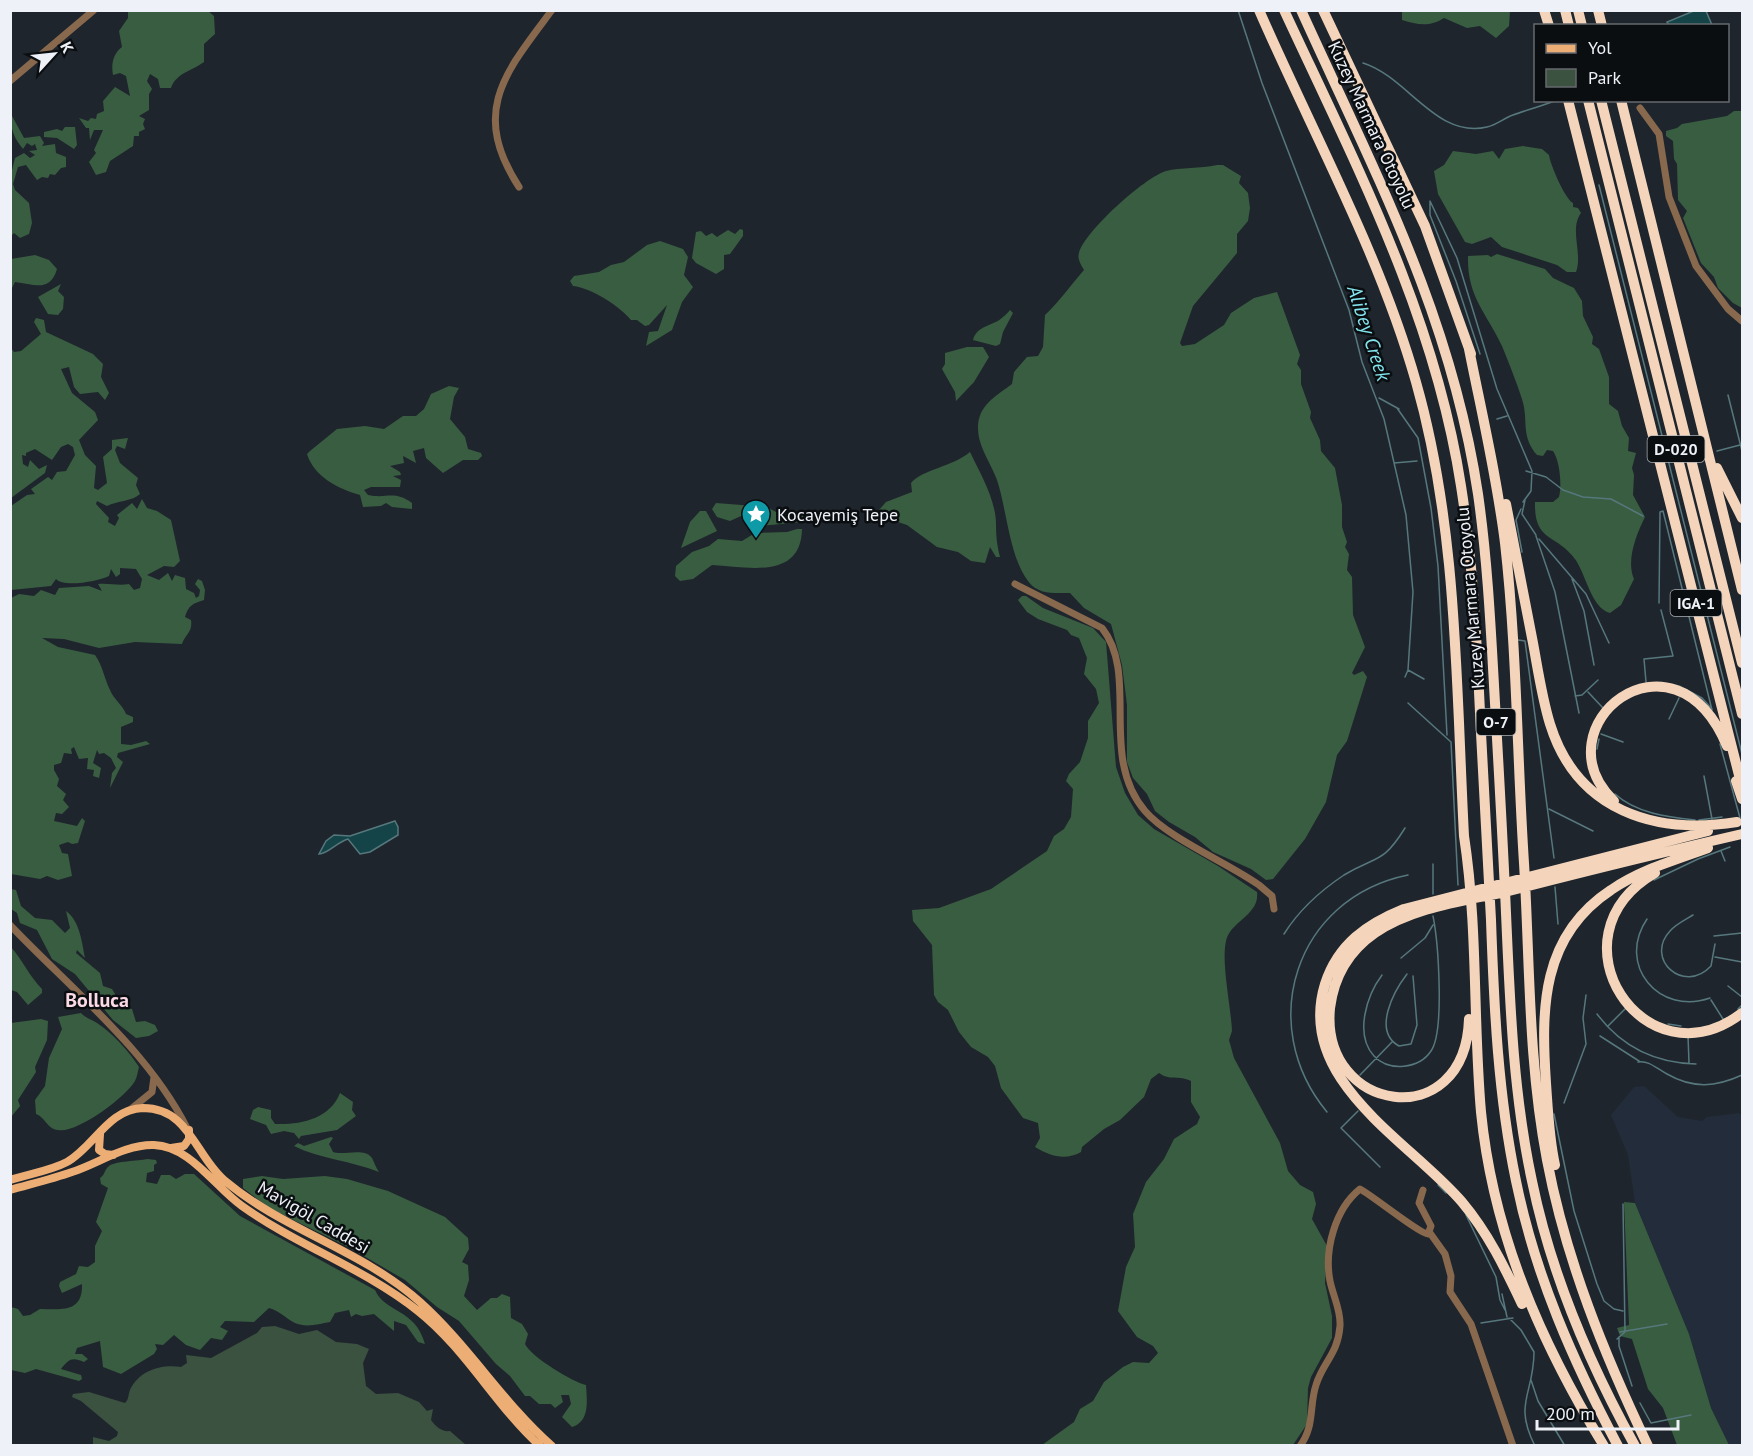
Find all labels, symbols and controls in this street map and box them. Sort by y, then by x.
north arrow [24,24,84,84]
legend [1534,24,1729,102]
text: Yol [1588,36,1612,59]
text: K [56,38,79,56]
street label: Kuzey Marmara Otoyolu [1323,38,1421,212]
text: Park [1588,66,1621,89]
water label: Alibey Creek [1341,281,1397,385]
road number: D-020 [1648,436,1704,462]
place icon: Kocayemiş Tepe [740,498,772,540]
place label: Kocayemiş Tepe [777,503,898,526]
street label: Kuzey Marmara Otoyolu [1451,506,1489,690]
road number: IGA-1 [1670,590,1722,616]
road number: O-7 [1476,709,1516,735]
district label: Bolluca [65,987,129,1013]
street label: Mavigöl Caddesi [254,1176,374,1258]
scale bar [1537,1393,1678,1431]
text: 200 m [1546,1402,1595,1425]

